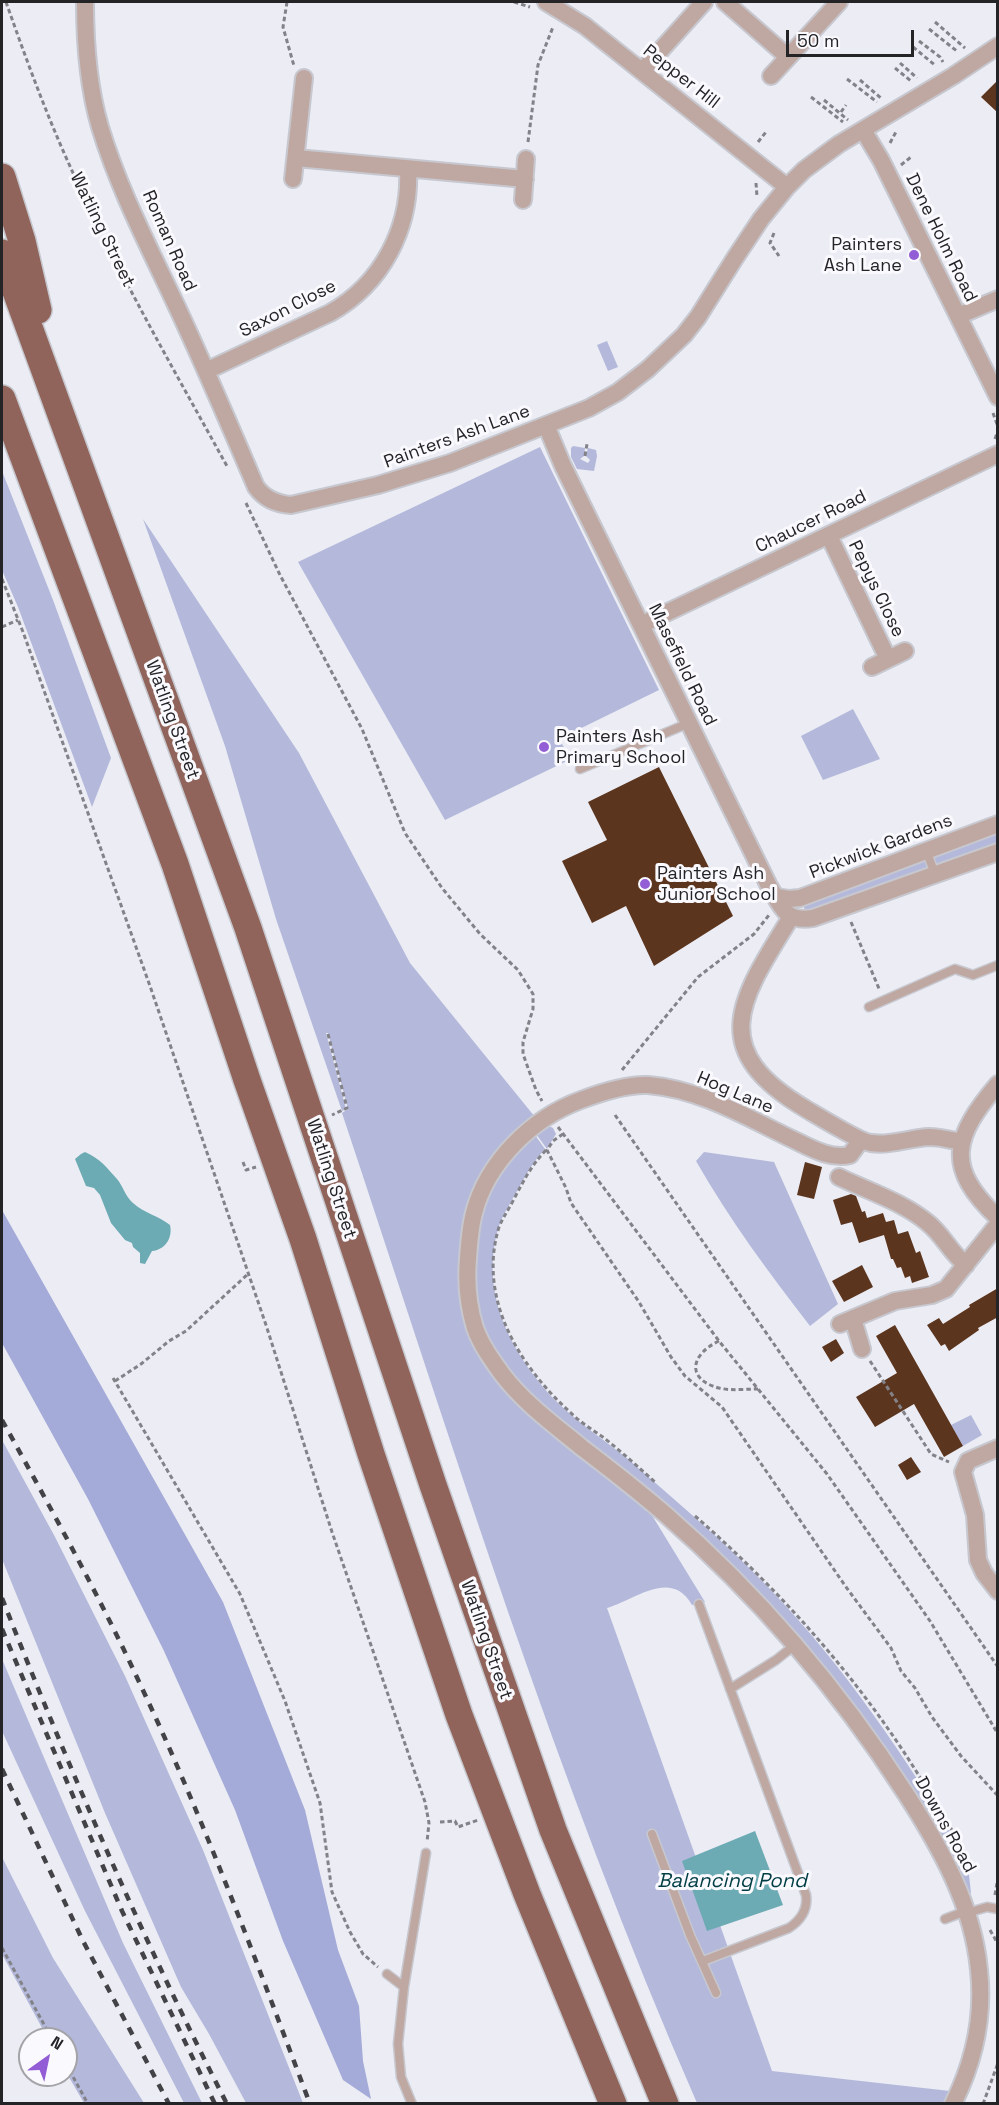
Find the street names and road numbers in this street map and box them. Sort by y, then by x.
street label: Pepper Hill [638,40,724,114]
street label: Watling Street [65,169,139,291]
street label: Dene Holm Road [900,170,982,306]
street label: Roman Road [137,187,201,295]
street label: Saxon Close [236,275,340,343]
street label: Painters Ash Lane [381,401,533,473]
street label: Chaucer Road [752,486,870,558]
street label: Pepys Close [843,537,909,641]
street label: Masefield Road [643,600,721,730]
street label: Watling Street [141,658,203,782]
street label: Pickwick Gardens [807,810,955,884]
street label: Hog Lane [694,1067,776,1119]
street label: Watling Street [301,1116,361,1242]
street label: Watling Street [455,1578,517,1702]
street label: Downs Road [910,1773,980,1877]

